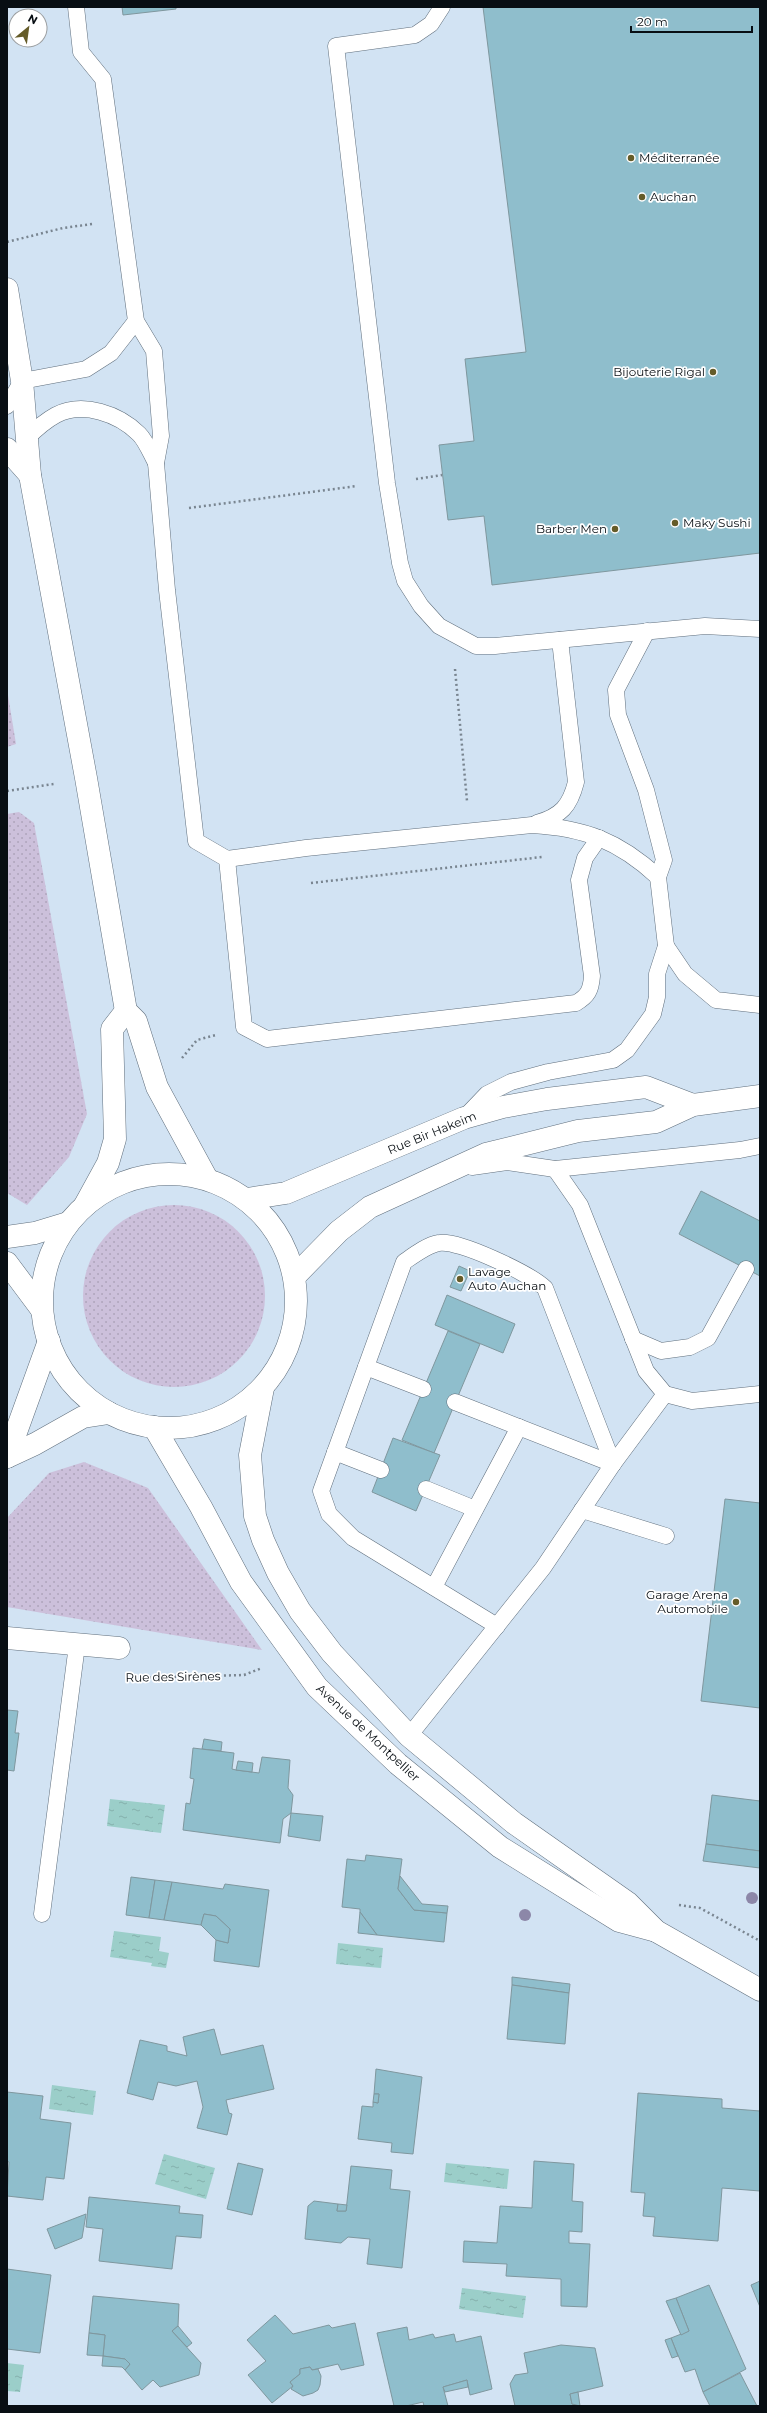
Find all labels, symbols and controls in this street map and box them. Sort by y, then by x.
north arrow [8,8,48,48]
scale bar [631,8,752,34]
text: N [26,11,40,28]
text: 20 m [637,14,668,29]
place label: Méditerranée [639,150,720,165]
marker: Méditerranée [626,153,636,163]
place label: Auchan [650,189,697,204]
marker: Auchan [637,192,647,202]
place label: Bijouterie Rigal [613,364,705,379]
marker: Bijouterie Rigal [708,367,718,377]
place label: Maky Sushi [683,515,751,530]
marker: Maky Sushi [670,518,680,528]
place label: Barber Men [536,521,607,536]
marker: Barber Men [610,524,620,534]
street label: Rue Bir Hakeim [385,1108,478,1157]
place label: Lavage Auto Auchan [468,1264,546,1293]
marker: Lavage Auto Auchan [455,1274,465,1284]
place label: Garage Arena Automobile [646,1587,728,1616]
marker: Garage Arena Automobile [731,1597,741,1607]
street label: Rue des Sirènes [125,1668,221,1685]
street label: Avenue de Montpellier [313,1681,423,1785]

